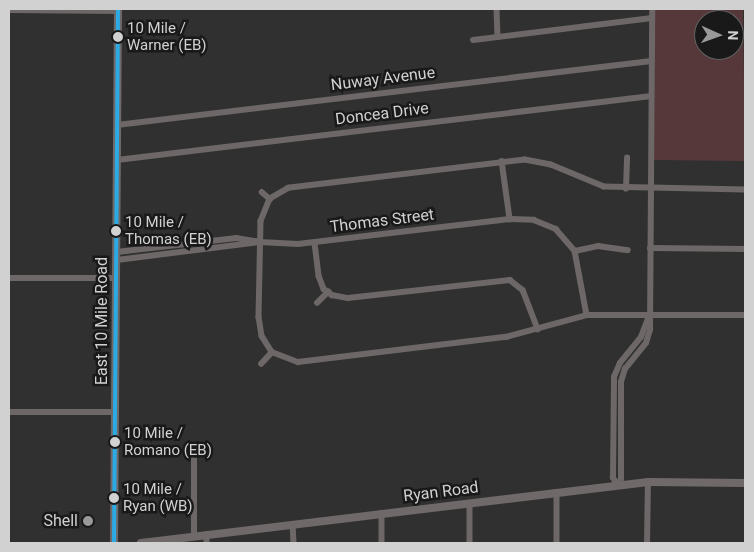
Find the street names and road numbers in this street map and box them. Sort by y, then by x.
street label: Nuway Avenue [330,63,436,95]
street label: Doncea Drive [334,99,430,129]
street label: Thomas Street [329,205,435,237]
street label: East 10 Mile Road [92,257,112,385]
street label: Ryan Road [402,478,480,506]

